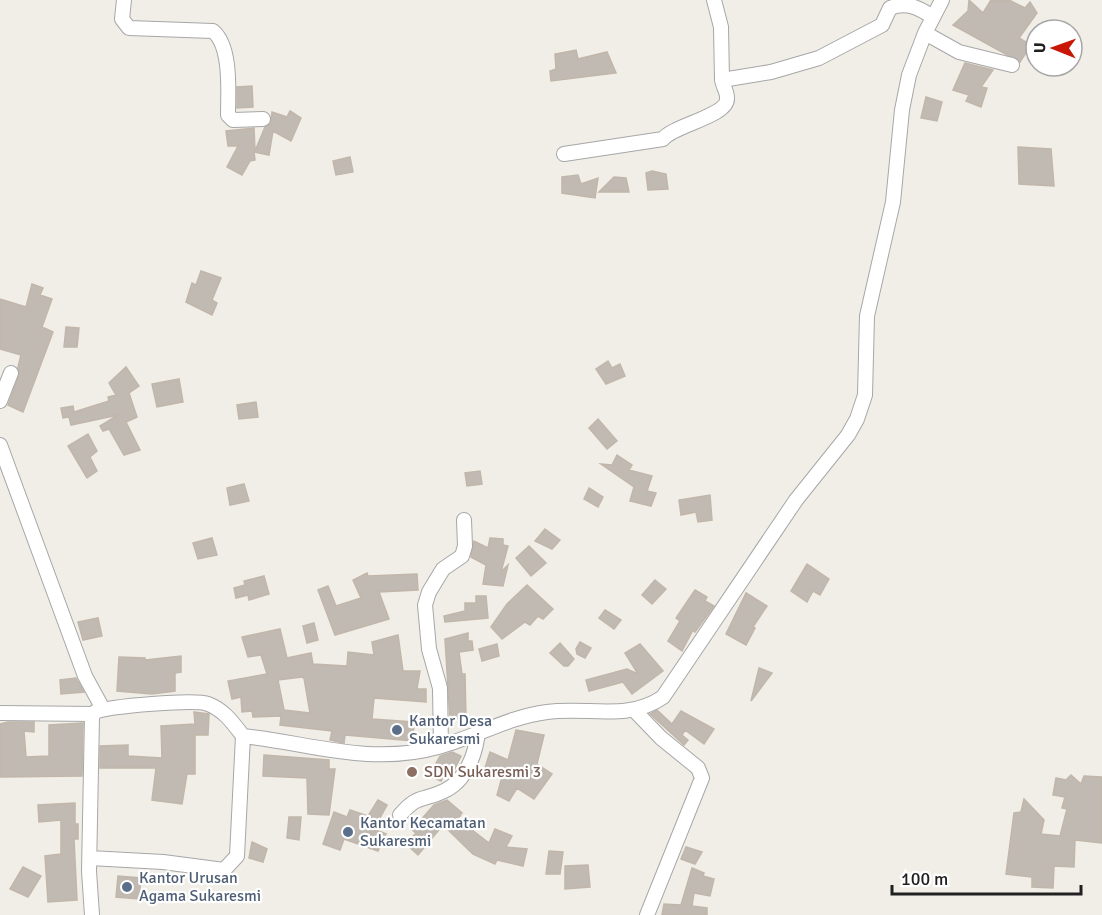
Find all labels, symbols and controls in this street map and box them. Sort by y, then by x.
north arrow [1024,18,1084,78]
text: U [1030,42,1050,53]
place label: Kantor Desa Sukaresmi [409,711,492,749]
marker: Kantor Desa Sukaresmi [390,723,404,737]
place label: SDN Sukaresmi 3 [424,762,541,782]
marker: SDN Sukaresmi 3 [405,765,419,779]
place label: Kantor Kecamatan Sukaresmi [360,813,486,851]
marker: Kantor Kecamatan Sukaresmi [341,825,355,839]
scale bar [892,858,1081,896]
place label: Kantor Urusan Agama Sukaresmi [139,868,261,906]
text: 100 m [901,868,948,890]
marker: Kantor Urusan Agama Sukaresmi [120,880,134,894]

